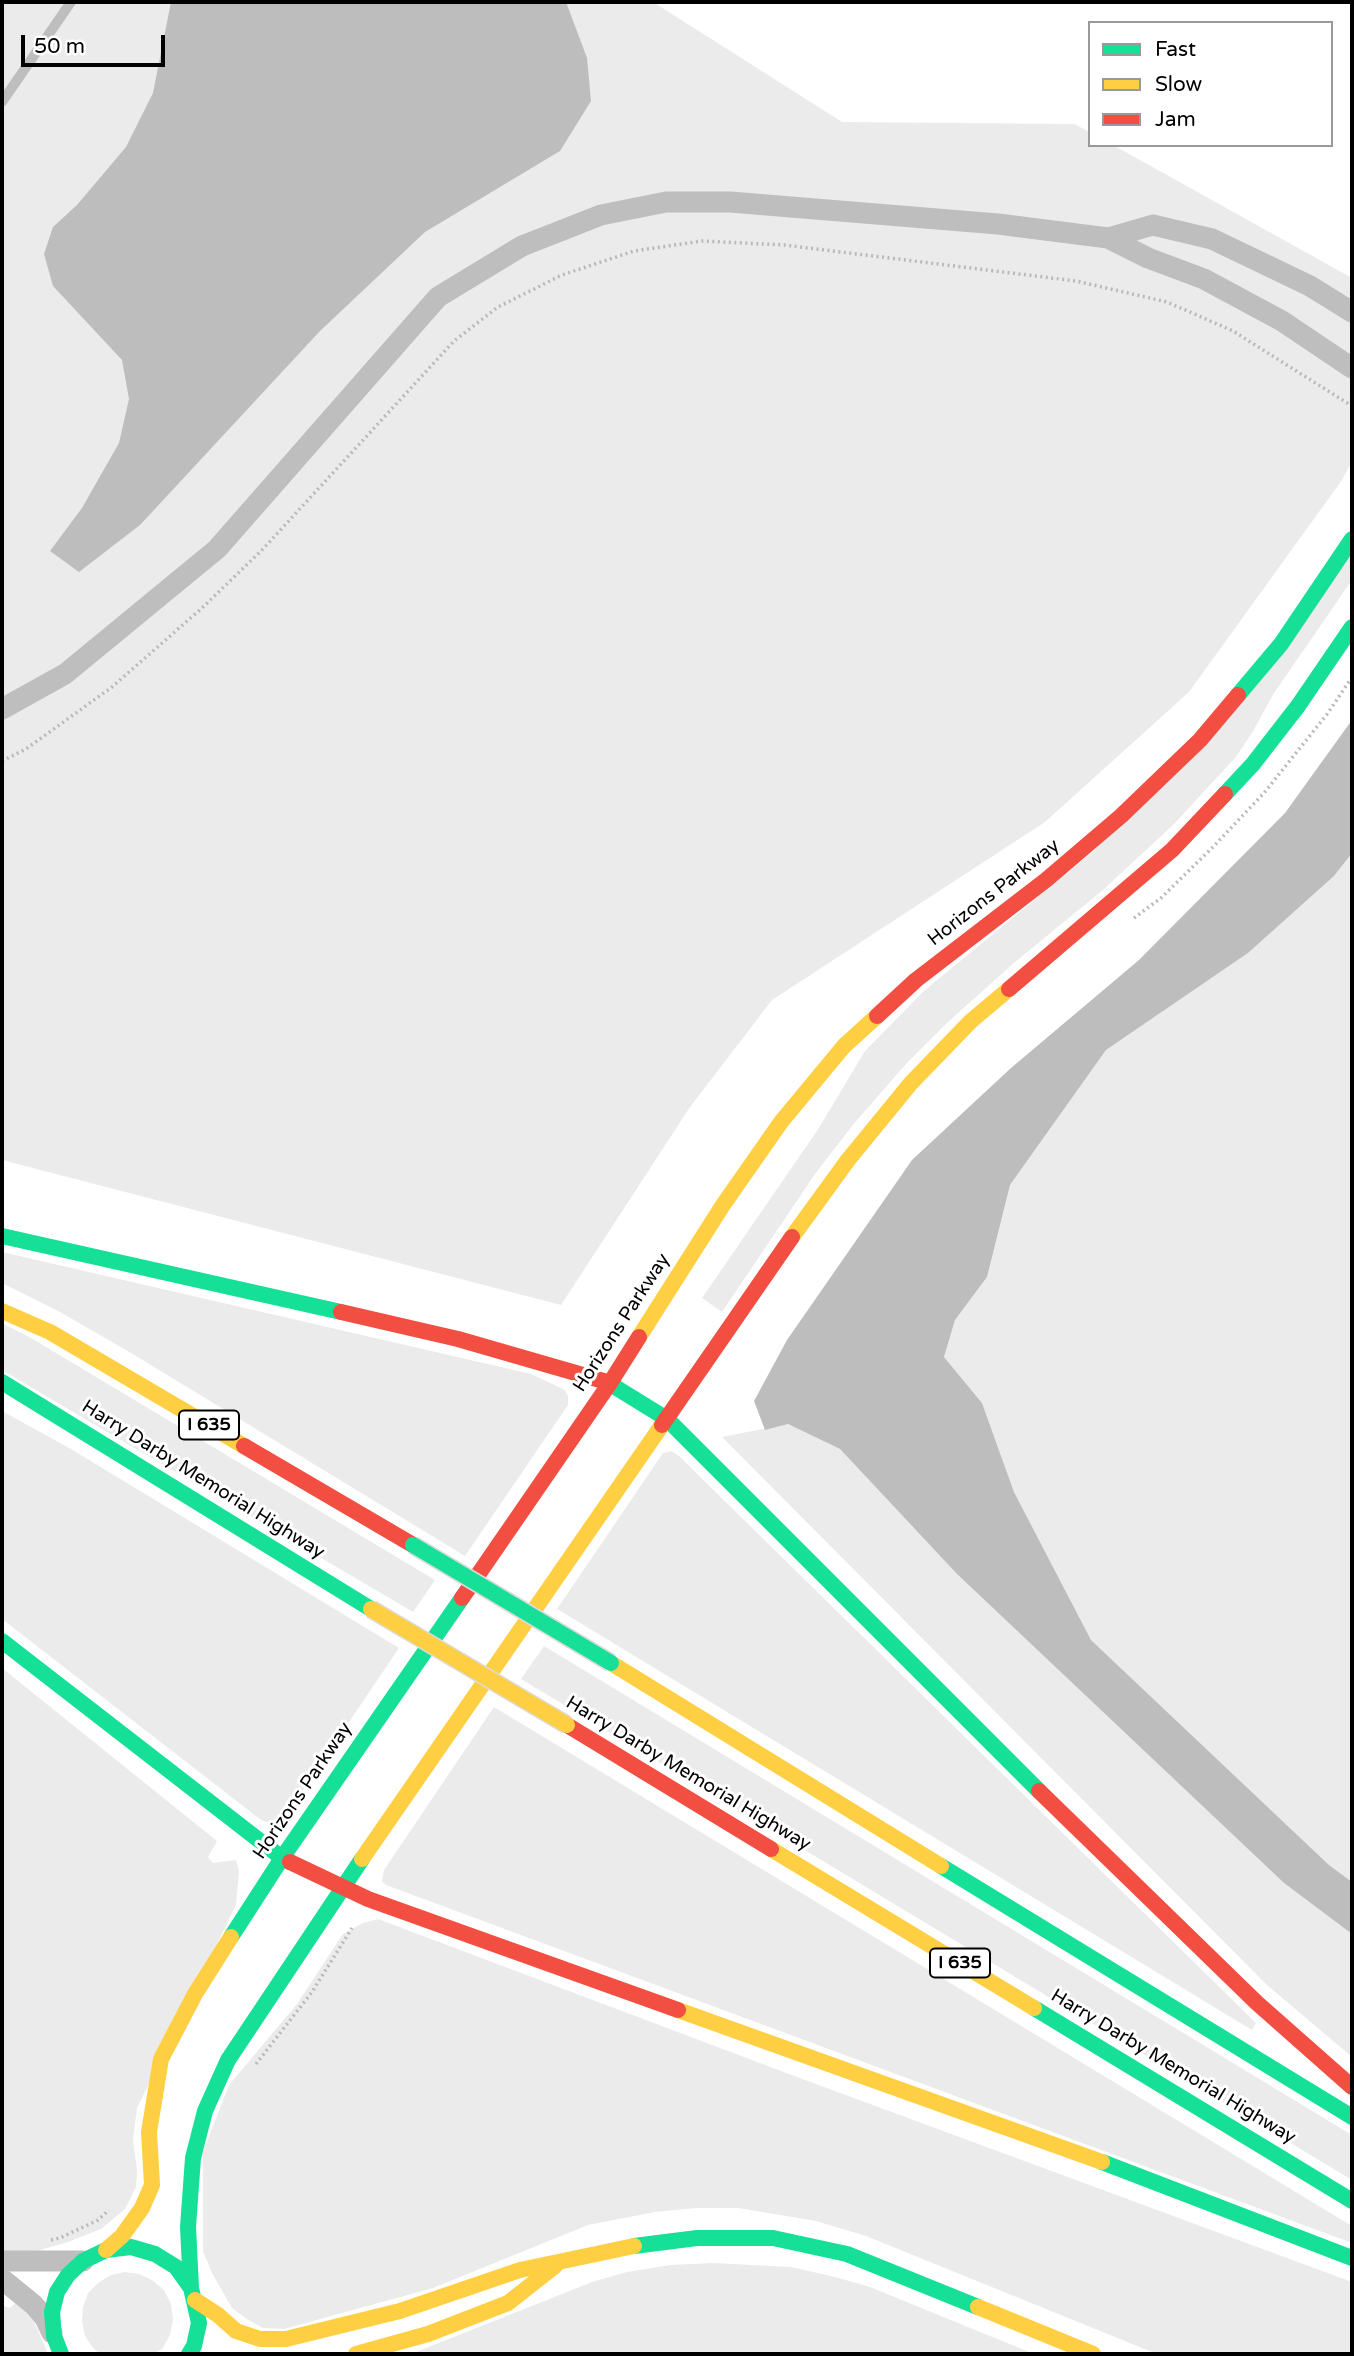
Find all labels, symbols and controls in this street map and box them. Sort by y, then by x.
scale bar [24,21,168,65]
legend [1088,21,1333,147]
text: 50 m [34,34,85,59]
text: Fast [1155,37,1196,62]
text: Slow [1155,72,1202,97]
text: Jam [1155,107,1196,132]
street label: Horizons Parkway [924,835,1064,951]
street label: Horizons Parkway [569,1249,675,1397]
street label: Harry Darby Memorial Highway [77,1396,329,1564]
road number: I 635 [179,1410,239,1440]
street label: Harry Darby Memorial Highway [561,1692,815,1856]
street label: Horizons Parkway [249,1718,357,1864]
road number: I 635 [930,1949,990,1978]
street label: Harry Darby Memorial Highway [1046,1985,1300,2149]

